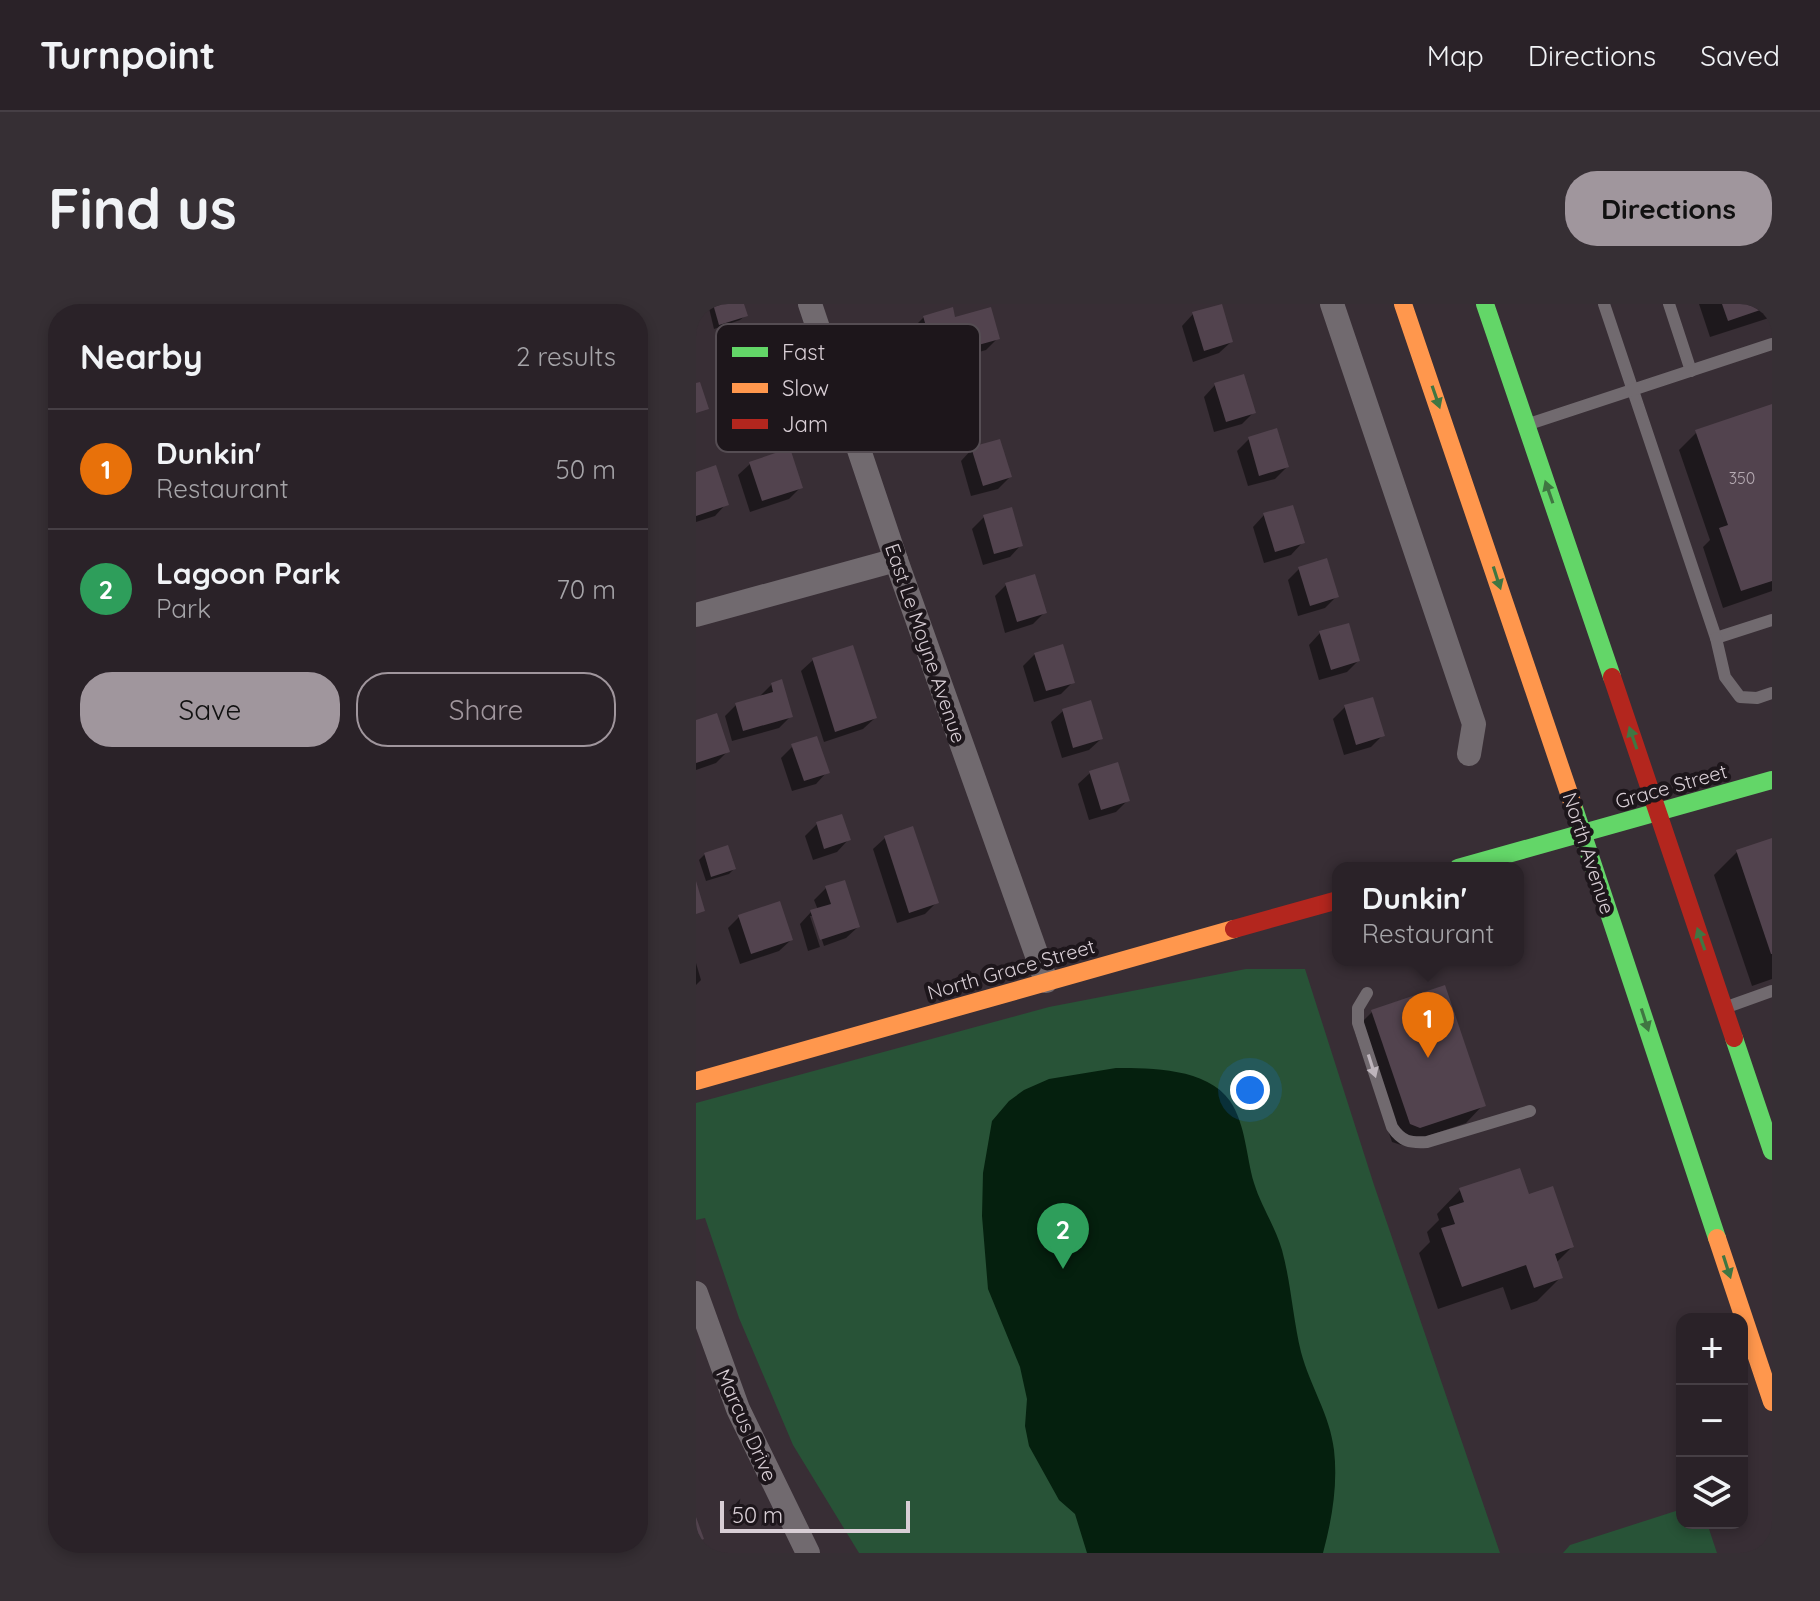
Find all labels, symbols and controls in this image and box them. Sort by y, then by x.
text: Turnpoint [40,31,215,79]
text: Map [1427,38,1484,73]
text: Directions [1528,38,1656,73]
text: Saved [1700,38,1780,73]
button: Directions [1565,171,1772,246]
text: Find us [48,173,237,243]
legend [716,324,980,452]
text: Nearby [80,335,203,378]
text: Fast [782,338,825,366]
text: 2 results [516,340,616,373]
text: Slow [782,374,829,402]
one-way arrow [1430,386,1442,410]
text: Jam [782,410,828,438]
text: Dunkin' [156,434,261,472]
text: 1 [101,453,111,486]
text: 50 m [556,453,616,486]
house number: 350 [1729,468,1755,488]
text: Restaurant [156,472,289,505]
one-way arrow [1542,480,1554,504]
street label: East Le Moyne Avenue [880,540,972,746]
text: Lagoon Park [156,554,341,592]
one-way arrow [1491,566,1503,590]
text: 2 [99,573,113,606]
text: 70 m [556,573,616,606]
text: Park [156,592,211,625]
button: Save [80,672,340,747]
button: Share [356,672,616,747]
one-way arrow [1626,726,1638,750]
street label: Grace Street [1612,758,1730,814]
street label: North Avenue [1558,789,1620,917]
popup [1332,862,1524,966]
text: Dunkin' [1362,879,1467,917]
text: Restaurant [1362,917,1494,950]
one-way arrow [1694,927,1706,951]
street label: North Grace Street [924,933,1098,1005]
pin: 1 [1402,992,1454,1058]
one-way arrow [1639,1008,1651,1032]
one-way arrow [1366,1054,1378,1078]
your location [1230,1070,1270,1110]
pin: 2 [1037,1203,1089,1269]
one-way arrow [1721,1255,1733,1279]
map controls [1676,1313,1748,1529]
button: + [1676,1313,1748,1385]
street label: Marcus Drive [711,1365,783,1485]
button: − [1676,1385,1748,1457]
button: layers [1676,1457,1748,1529]
scale bar [720,1497,910,1533]
text: 50 m [732,1501,783,1529]

